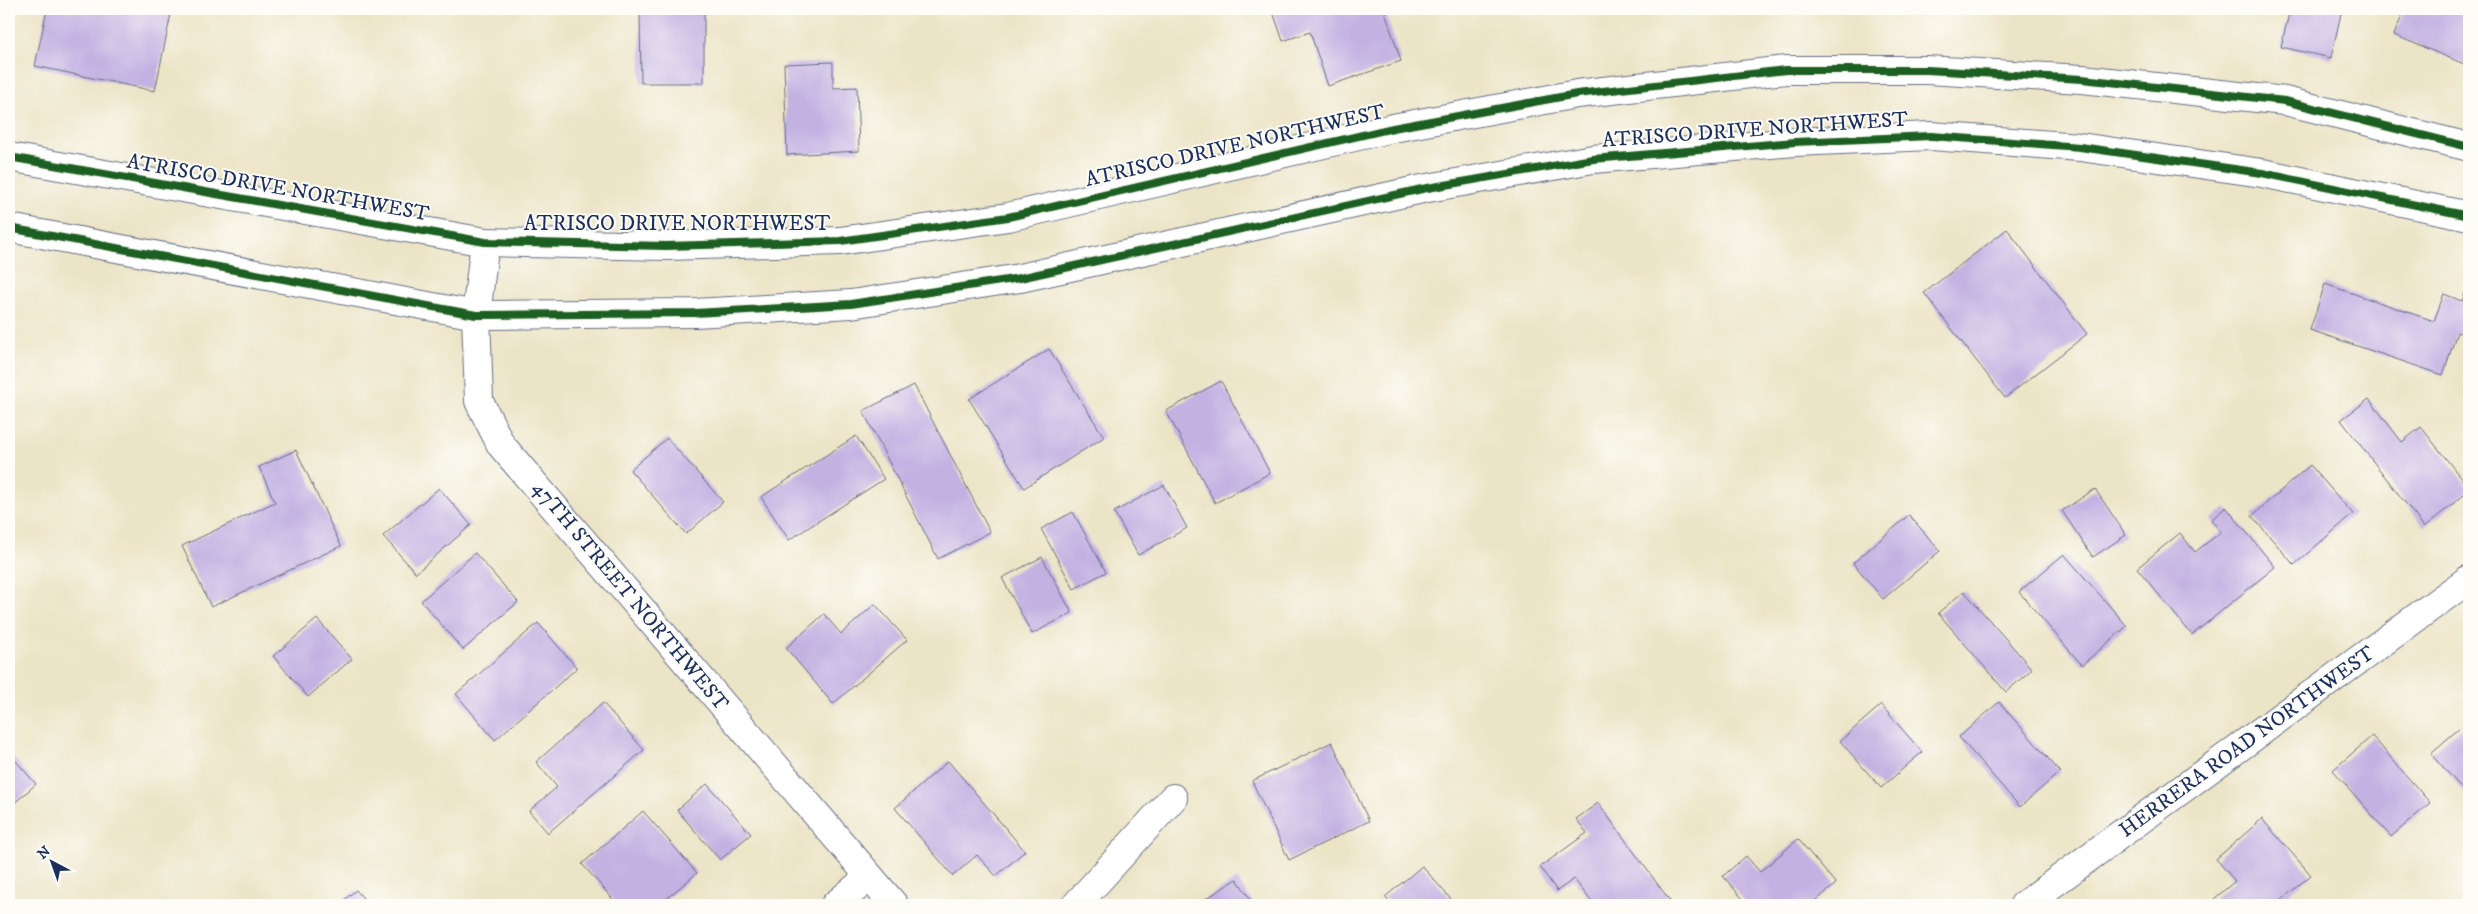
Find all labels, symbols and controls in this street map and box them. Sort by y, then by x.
street label: ATRISCO DRIVE NORTHWEST [1083,99,1387,193]
street label: ATRISCO DRIVE NORTHWEST [1601,106,1909,154]
street label: ATRISCO DRIVE NORTHWEST [125,149,431,227]
street label: ATRISCO DRIVE NORTHWEST [524,211,830,237]
street label: 47TH STREET NORTHWEST [526,476,734,716]
street label: HERRERA ROAD NORTHWEST [2114,641,2380,843]
north arrow [28,836,78,886]
text: N [34,842,55,864]

